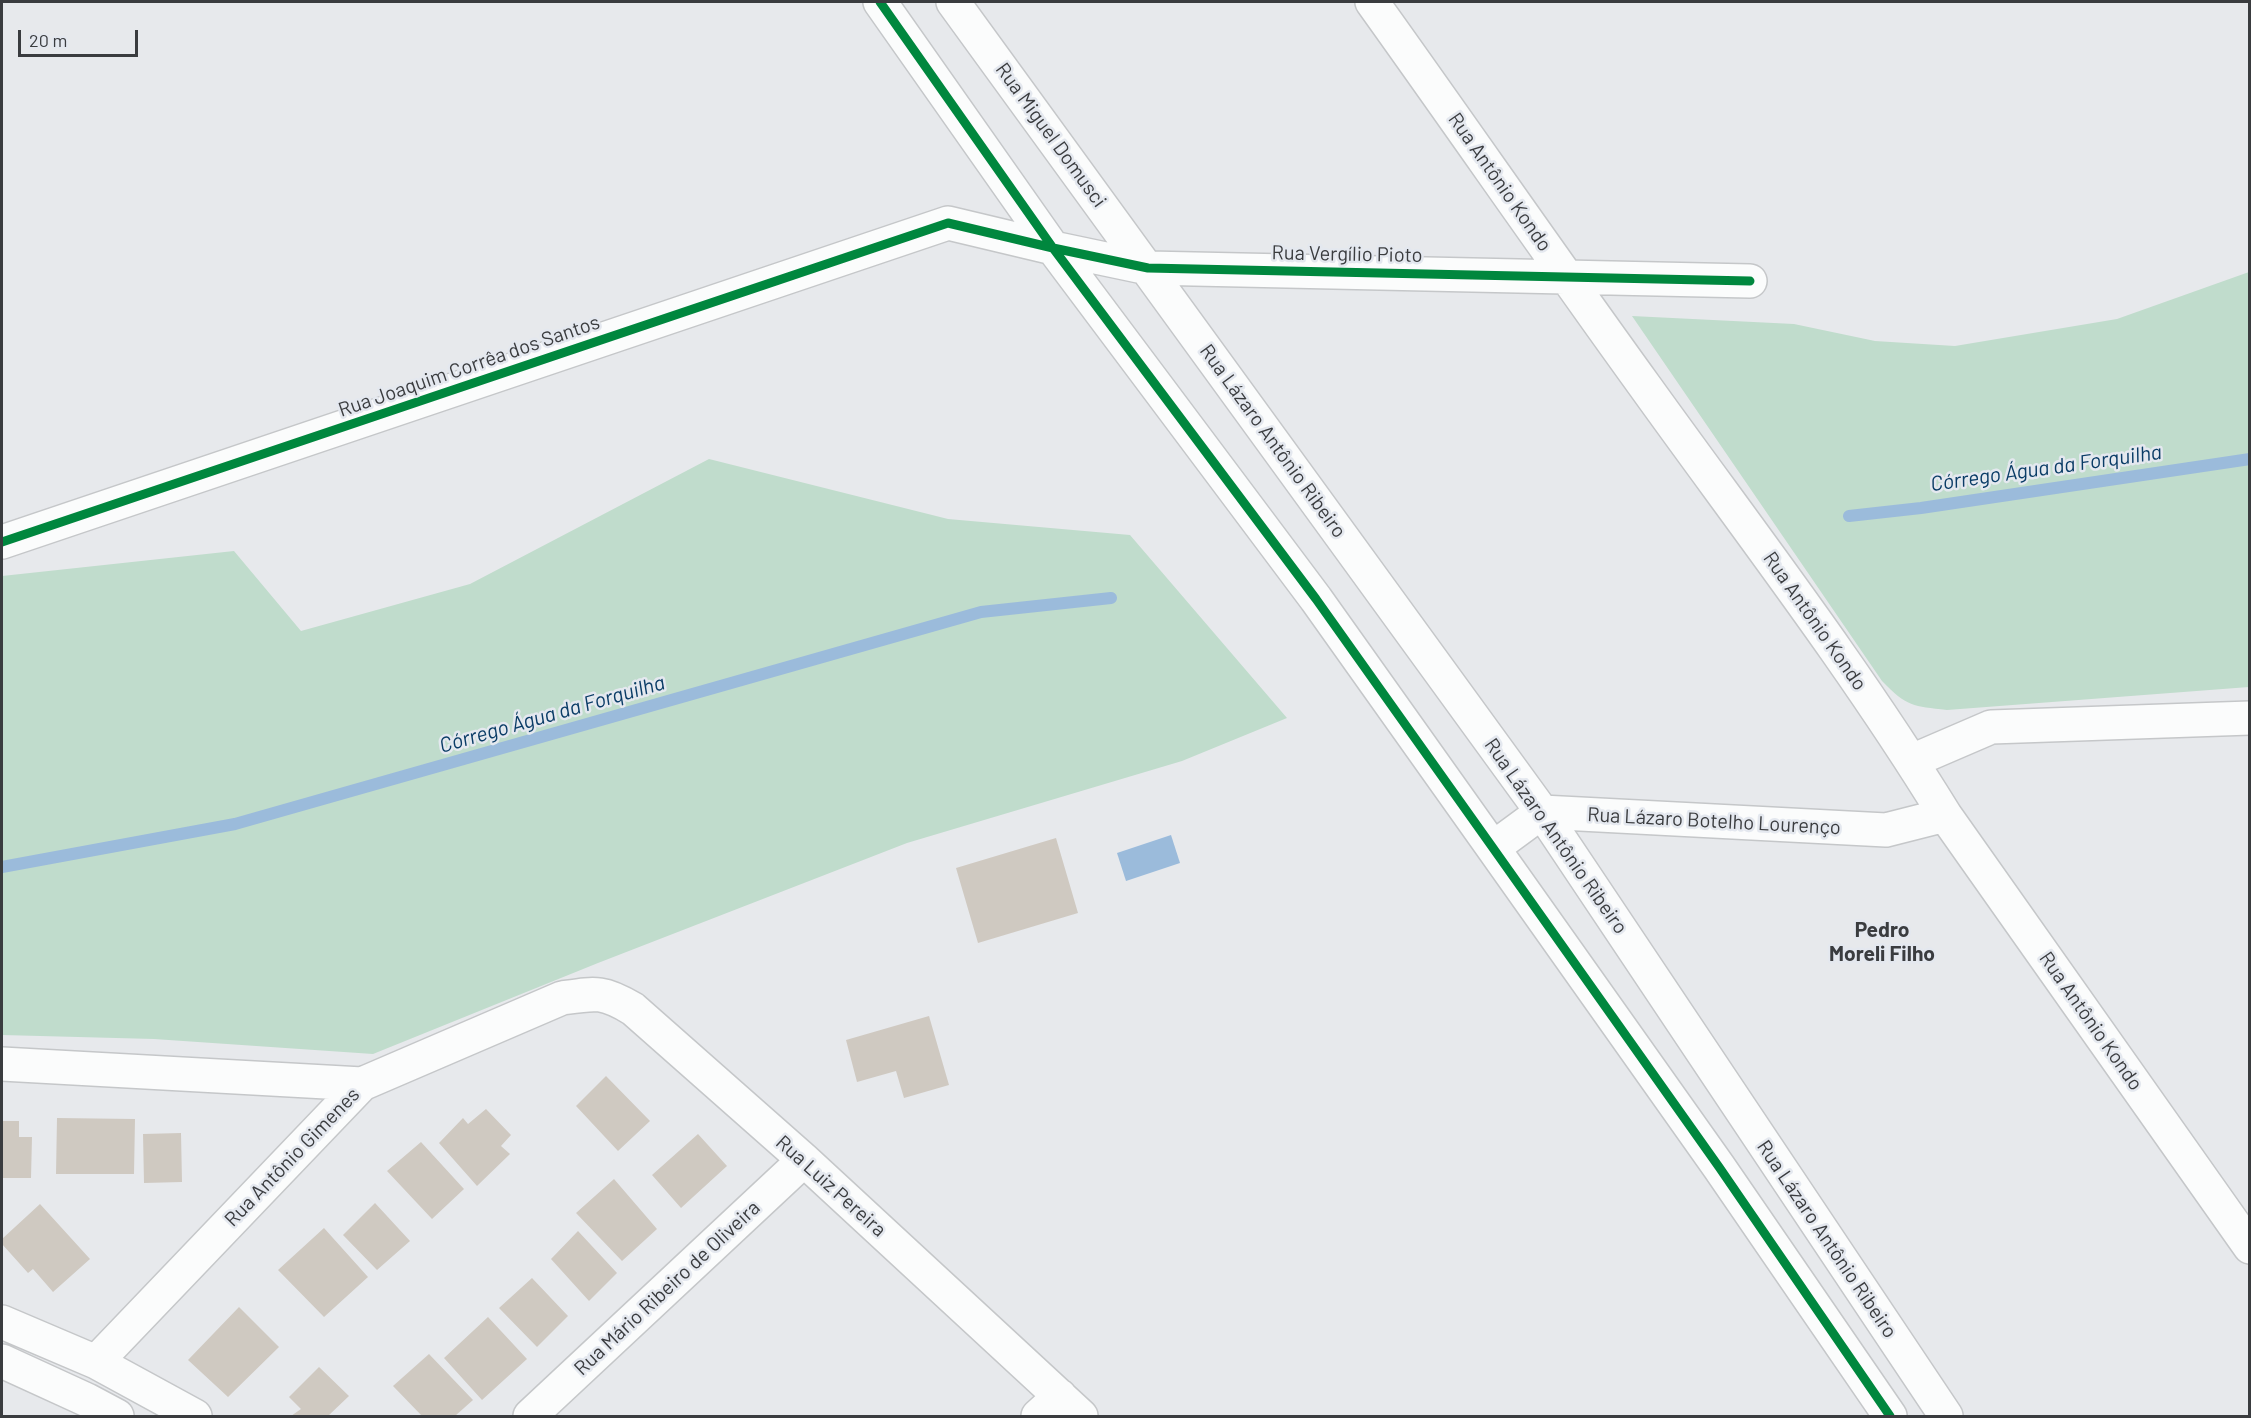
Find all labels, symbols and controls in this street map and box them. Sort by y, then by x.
scale bar [21,18,141,56]
text: 20 m [29,29,67,51]
street label: Rua Miguel Domusci [990,58,1112,212]
street label: Rua Antônio Kondo [1443,108,1557,256]
street label: Rua Vergílio Pioto [1271,241,1423,267]
street label: Rua Joaquim Corrêa dos Santos [335,310,603,422]
street label: Rua Lázaro Antônio Ribeiro [1195,340,1351,542]
water label: Córrego Água da Forquilha [1929,439,2163,497]
street label: Rua Antônio Kondo [1758,547,1872,695]
water label: Córrego Água da Forquilha [436,670,668,758]
street label: Rua Lázaro Antônio Ribeiro [1479,734,1633,938]
street label: Rua Lázaro Botelho Lourenço [1587,802,1841,840]
district label: Pedro Moreli Filho [1829,917,1935,967]
street label: Rua Antônio Kondo [2034,947,2148,1095]
street label: Rua Antônio Gimenes [220,1083,364,1231]
street label: Rua Luiz Pereira [771,1130,891,1242]
street label: Rua Lázaro Antônio Ribeiro [1752,1136,1902,1342]
street label: Rua Mário Ribeiro de Oliveira [569,1196,765,1380]

